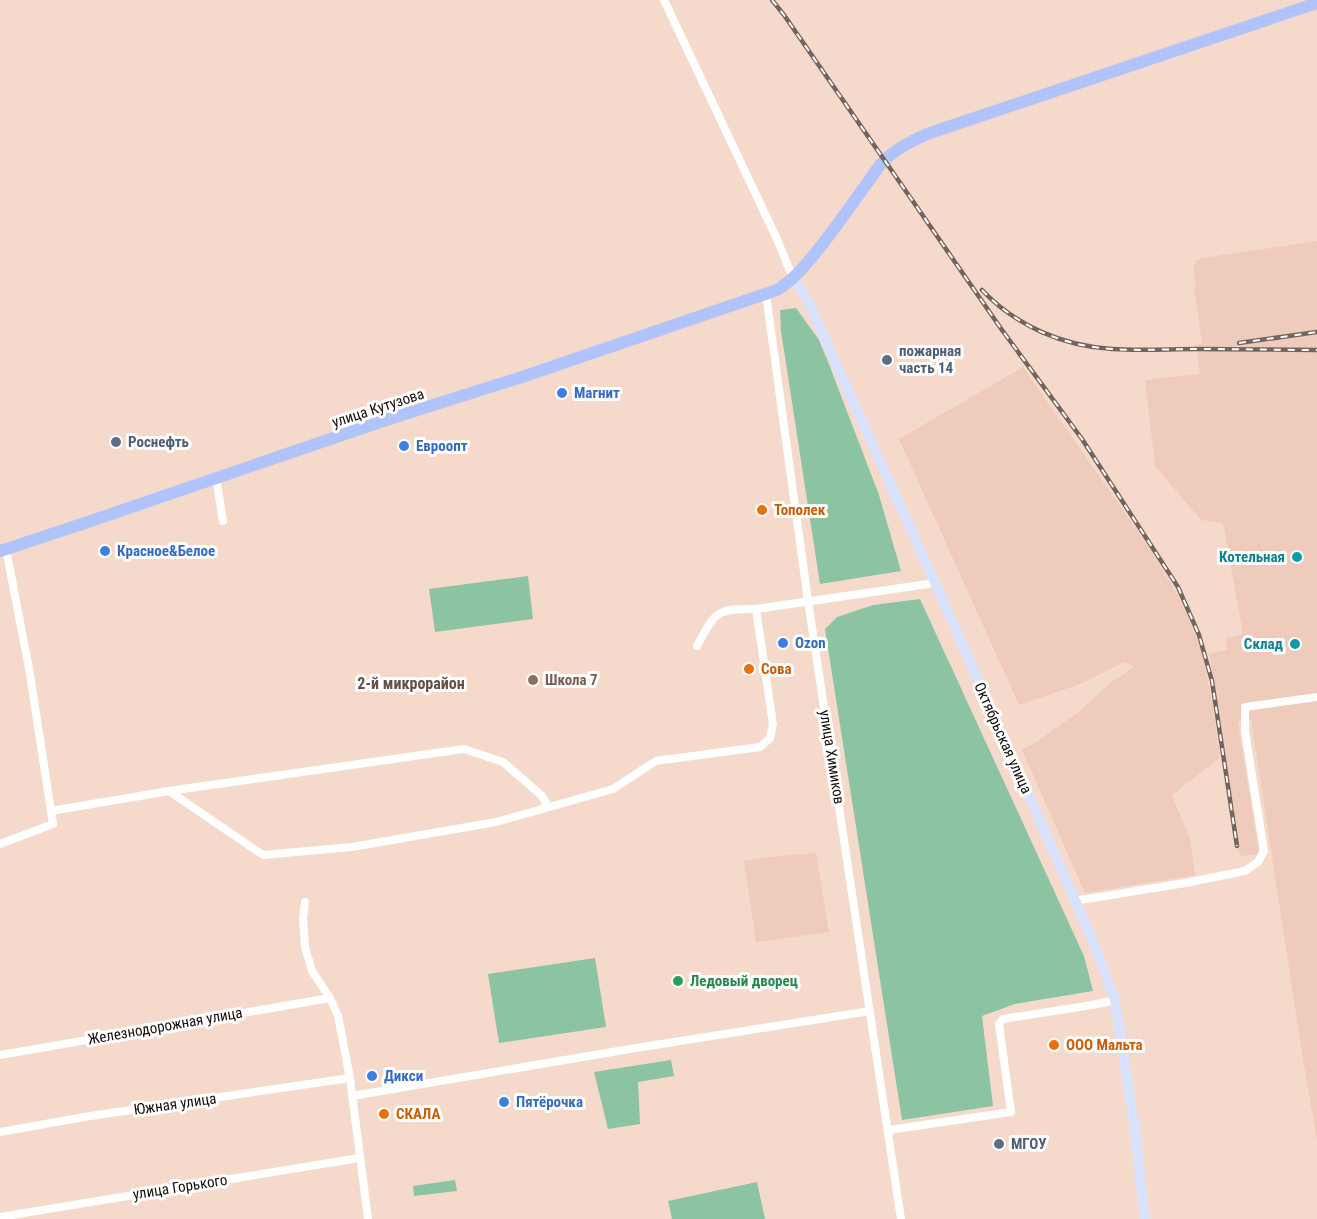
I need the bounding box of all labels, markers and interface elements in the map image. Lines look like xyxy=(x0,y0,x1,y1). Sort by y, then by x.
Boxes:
place label: пожарная часть 14 xyxy=(899,342,962,377)
marker: пожарная часть 14 xyxy=(880,353,894,367)
place label: Магнит xyxy=(574,384,620,402)
street label: улица Кутузова xyxy=(330,385,426,431)
marker: Магнит xyxy=(555,386,569,400)
place label: Роснефть xyxy=(128,433,189,451)
marker: Роснефть xyxy=(109,435,123,449)
place label: Евроопт xyxy=(416,437,468,455)
marker: Евроопт xyxy=(397,439,411,453)
place label: Тополек xyxy=(774,501,826,519)
marker: Тополек xyxy=(755,503,769,517)
place label: Красное&Белое xyxy=(117,542,215,560)
marker: Красное&Белое xyxy=(98,544,112,558)
place label: Котельная xyxy=(1219,548,1285,566)
marker: Котельная xyxy=(1290,550,1304,564)
place label: Ozon xyxy=(795,634,826,652)
place label: Склад xyxy=(1244,635,1284,653)
marker: Ozon xyxy=(776,636,790,650)
marker: Склад xyxy=(1288,637,1302,651)
place label: Сова xyxy=(761,660,792,678)
marker: Сова xyxy=(742,662,756,676)
place label: Школа 7 xyxy=(545,671,598,689)
marker: Школа 7 xyxy=(526,673,540,687)
district label: 2-й микрорайон xyxy=(357,674,465,693)
street label: Октябрьская улица xyxy=(970,680,1036,796)
street label: улица Химиков xyxy=(816,709,848,805)
place label: Ледовый дворец xyxy=(690,972,798,990)
marker: Ледовый дворец xyxy=(671,974,685,988)
street label: Железнодорожная улица xyxy=(86,1004,244,1048)
place label: ООО Мальта xyxy=(1066,1036,1143,1054)
marker: ООО Мальта xyxy=(1047,1038,1061,1052)
place label: Дикси xyxy=(384,1067,423,1085)
marker: Дикси xyxy=(365,1069,379,1083)
street label: Южная улица xyxy=(133,1089,217,1119)
place label: Пятёрочка xyxy=(516,1093,583,1111)
marker: Пятёрочка xyxy=(497,1095,511,1109)
place label: СКАЛА xyxy=(396,1105,440,1123)
marker: СКАЛА xyxy=(377,1107,391,1121)
place label: МГОУ xyxy=(1011,1135,1047,1153)
marker: МГОУ xyxy=(992,1137,1006,1151)
street label: улица Горького xyxy=(132,1171,228,1203)

